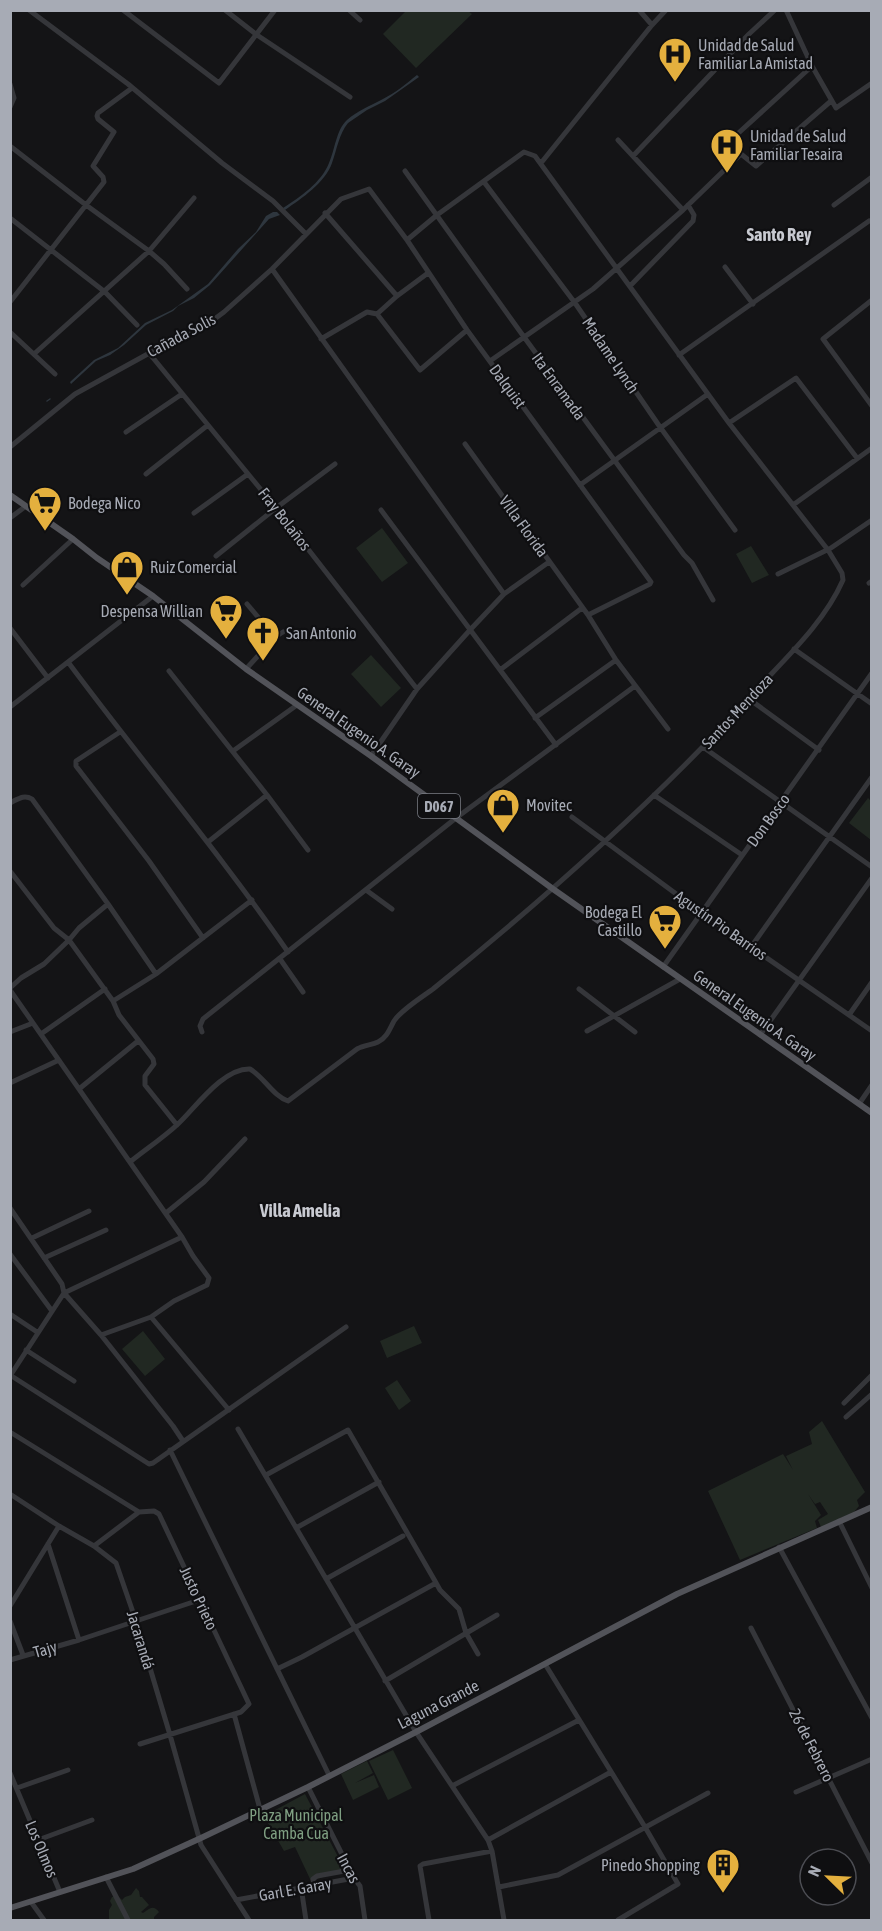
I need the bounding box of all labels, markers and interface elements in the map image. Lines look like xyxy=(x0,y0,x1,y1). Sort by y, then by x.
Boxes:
hospital icon: Unidad de Salud Familiar La Amistad xyxy=(657,36,693,83)
place label: Unidad de Salud Familiar La Amistad xyxy=(698,36,813,72)
hospital icon: Unidad de Salud Familiar Tesaira xyxy=(709,127,745,174)
place label: Unidad de Salud Familiar Tesaira xyxy=(750,127,846,163)
district label: Santo Rey xyxy=(747,224,812,245)
street label: Cañada Solis xyxy=(144,309,219,361)
street label: Madame Lynch xyxy=(578,314,643,397)
street label: Ita Enramada xyxy=(529,349,589,423)
street label: Dalquist xyxy=(485,361,530,412)
street label: Fray Bolaños xyxy=(254,484,315,555)
supermarket icon: Bodega Nico xyxy=(27,485,63,532)
street label: Villa Florida xyxy=(496,492,552,560)
place label: Bodega Nico xyxy=(68,494,141,513)
shop icon: Ruiz Comercial xyxy=(109,549,145,596)
place label: Ruiz Comercial xyxy=(150,558,238,576)
supermarket icon: Despensa Willian xyxy=(208,593,244,640)
place label: Despensa Willian xyxy=(101,602,203,621)
church icon: San Antonio xyxy=(245,615,281,662)
place label: San Antonio xyxy=(286,624,357,642)
street label: Santos Mendoza xyxy=(698,670,776,752)
street label: General Eugenio A. Garay xyxy=(294,683,424,782)
shop icon: Movitec xyxy=(485,787,521,834)
street label: Don Bosco xyxy=(743,790,793,850)
road number: D067 xyxy=(418,794,460,818)
place label: Movitec xyxy=(526,796,572,814)
street label: Agustín Pio Barrios xyxy=(671,886,771,965)
place label: Bodega El Castillo xyxy=(585,903,643,939)
supermarket icon: Bodega El Castillo xyxy=(647,903,683,950)
street label: General Eugenio A. Garay xyxy=(690,966,820,1065)
district label: Villa Amelia xyxy=(259,1200,340,1221)
street label: Justo Prieto xyxy=(176,1563,222,1633)
street label: Jacarandá xyxy=(124,1608,158,1672)
street label: Tajy xyxy=(31,1637,59,1662)
street label: Laguna Grande xyxy=(394,1676,482,1733)
street label: 26 de Febrero xyxy=(786,1706,838,1784)
park label: Plaza Municipal Camba Cua xyxy=(249,1806,344,1842)
street label: Los Olmos xyxy=(22,1818,62,1880)
building icon: Pinedo Shopping xyxy=(705,1847,741,1894)
north arrow xyxy=(798,1847,858,1907)
street label: Incas xyxy=(334,1850,364,1886)
place label: Pinedo Shopping xyxy=(601,1856,700,1875)
text: N xyxy=(804,1863,824,1879)
street label: Garl E. Garay xyxy=(257,1874,333,1905)

